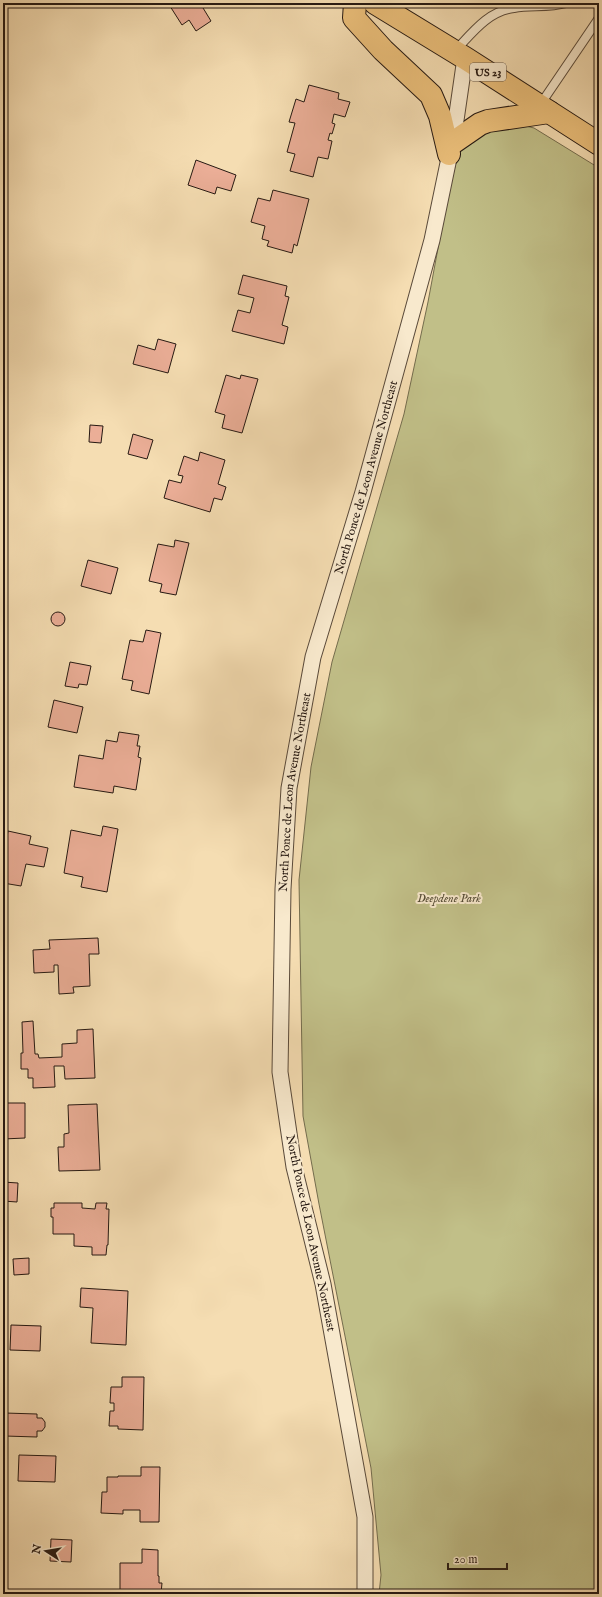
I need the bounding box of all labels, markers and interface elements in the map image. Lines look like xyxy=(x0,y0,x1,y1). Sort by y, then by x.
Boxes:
road number: US 23 xyxy=(470,63,506,81)
street label: North Ponce de Leon Avenue Northeast xyxy=(332,379,401,576)
street label: North Ponce de Leon Avenue Northeast xyxy=(276,691,314,892)
park label: Deepdene Park xyxy=(417,891,481,906)
street label: North Ponce de Leon Avenue Northeast xyxy=(282,1133,339,1333)
north arrow xyxy=(26,1531,66,1571)
text: N xyxy=(29,1543,45,1556)
scale bar xyxy=(448,1545,507,1571)
text: 20 m xyxy=(454,1552,477,1567)

